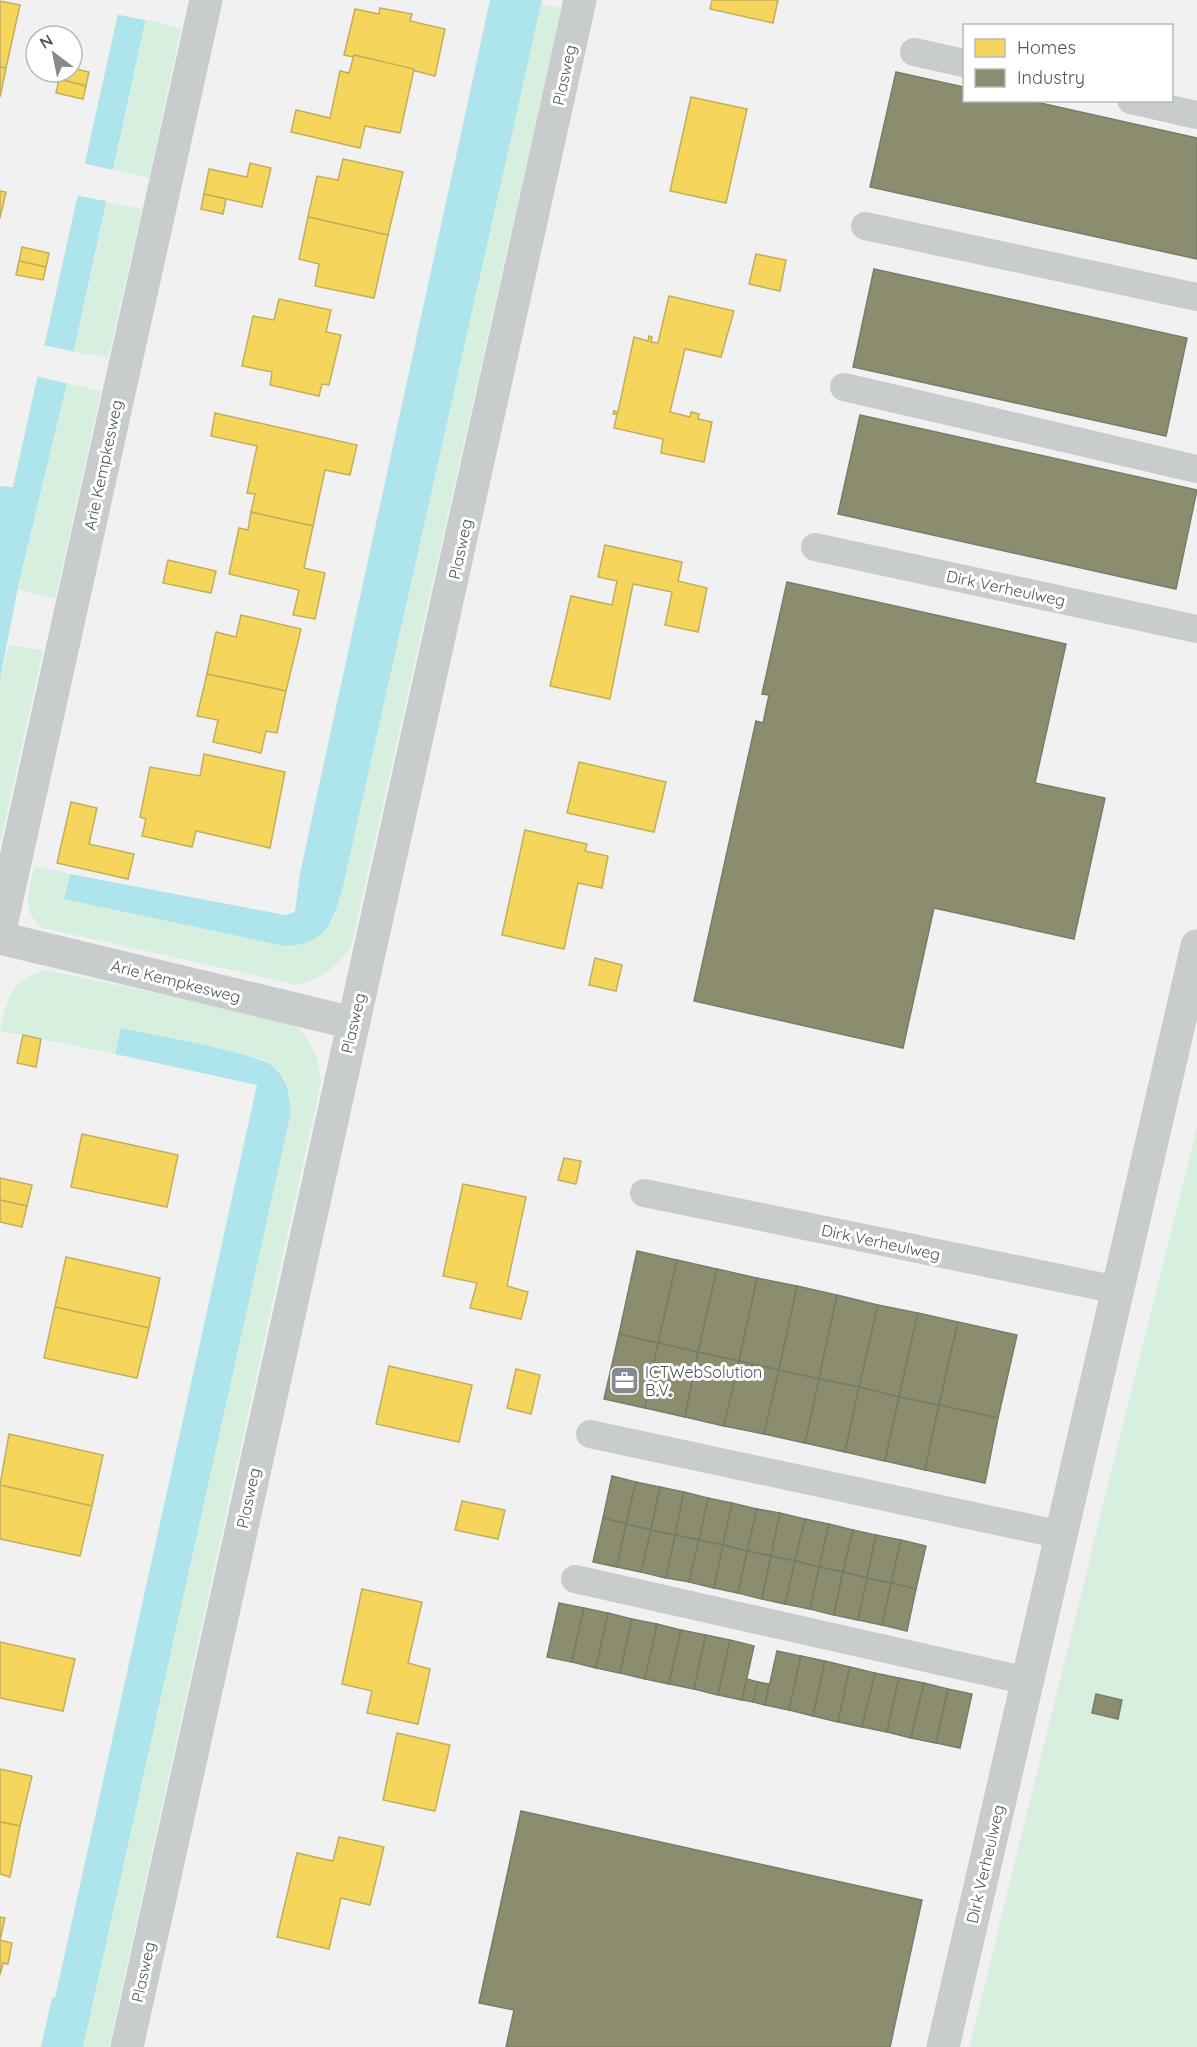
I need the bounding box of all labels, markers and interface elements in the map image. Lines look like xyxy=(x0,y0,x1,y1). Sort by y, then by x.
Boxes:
north arrow xyxy=(24,24,84,84)
legend xyxy=(963,24,1173,102)
text: N xyxy=(36,30,56,53)
text: Homes xyxy=(1017,36,1076,59)
street label: Plasweg xyxy=(548,43,580,107)
text: Industry xyxy=(1017,66,1085,89)
street label: Arie Kempkesweg xyxy=(79,398,127,532)
street label: Plasweg xyxy=(444,517,476,581)
street label: Dirk Verheulweg xyxy=(945,566,1067,610)
street label: Arie Kempkesweg xyxy=(109,955,243,1007)
street label: Plasweg xyxy=(336,991,370,1055)
street label: Dirk Verheulweg xyxy=(820,1220,942,1264)
place label: ICTWebSolution B.V. xyxy=(645,1362,762,1400)
office icon: ICTWebSolution B.V. xyxy=(608,1365,640,1397)
street label: Plasweg xyxy=(232,1466,264,1530)
street label: Dirk Verheulweg xyxy=(962,1803,1008,1925)
street label: Plasweg xyxy=(127,1940,159,2004)

